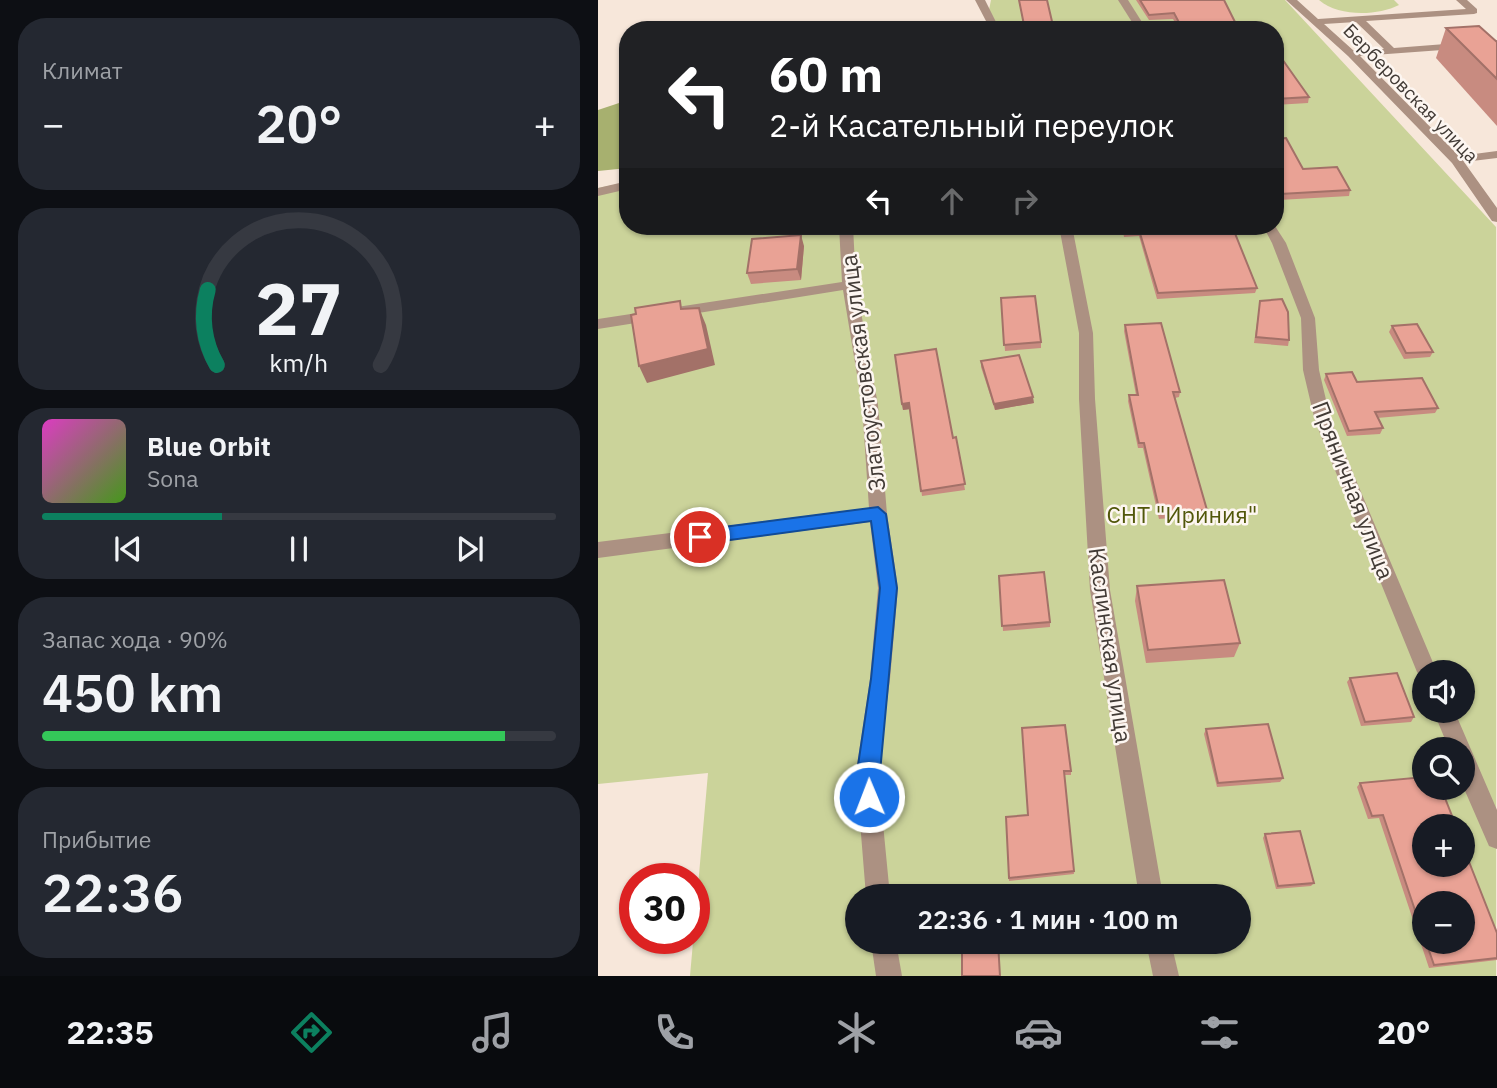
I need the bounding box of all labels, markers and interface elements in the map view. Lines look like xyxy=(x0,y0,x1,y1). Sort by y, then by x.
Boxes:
street label: Берберовская улица xyxy=(1338,18,1484,168)
text: 60 m xyxy=(769,42,883,105)
icon: left xyxy=(654,49,745,140)
text: Климат xyxy=(42,55,123,85)
text: 20° xyxy=(256,90,342,157)
text: − xyxy=(42,99,65,148)
text: + xyxy=(533,99,556,148)
text: 2-й Касательный переулок xyxy=(769,104,1174,146)
icon: left xyxy=(860,182,898,220)
icon: ahead xyxy=(933,182,971,220)
icon: right xyxy=(1006,182,1044,220)
street label: Златоустовская улица xyxy=(833,253,891,493)
text: 27 xyxy=(255,260,343,355)
text: km/h xyxy=(270,345,328,378)
street label: Пряничная улица xyxy=(1306,397,1402,583)
text: Blue Orbit xyxy=(147,429,271,463)
text: Sona xyxy=(147,463,199,493)
park label: СНТ "Ириния" xyxy=(1107,499,1257,529)
pin xyxy=(670,507,730,567)
icon: arrive xyxy=(681,518,719,556)
icon: previous xyxy=(109,530,147,568)
icon: pause xyxy=(280,530,318,568)
icon: next xyxy=(451,530,489,568)
street label: Каслинская улица xyxy=(1082,546,1140,744)
text: Запас хода · 90% xyxy=(42,624,228,654)
text: 450 km xyxy=(42,659,223,726)
map controls xyxy=(1412,660,1475,954)
button: sound xyxy=(1412,660,1475,723)
button: search xyxy=(1412,737,1475,800)
position arrow xyxy=(832,760,906,834)
button: + xyxy=(1412,814,1475,877)
text: Прибытие xyxy=(42,824,151,854)
text: 22:36 xyxy=(42,859,183,926)
speed limit sign: 30 xyxy=(619,863,710,954)
button: − xyxy=(1412,891,1475,954)
text: 22:36 · 1 мин · 100 m xyxy=(917,902,1179,936)
icon: directions xyxy=(287,1008,336,1057)
icon: music xyxy=(468,1008,517,1057)
icon: phone xyxy=(650,1008,699,1057)
icon: climate xyxy=(832,1008,881,1057)
icon: car xyxy=(1014,1008,1063,1057)
icon: filters xyxy=(1195,1008,1244,1057)
text: 22:35 xyxy=(66,1011,154,1053)
text: 20° xyxy=(1377,1011,1431,1053)

